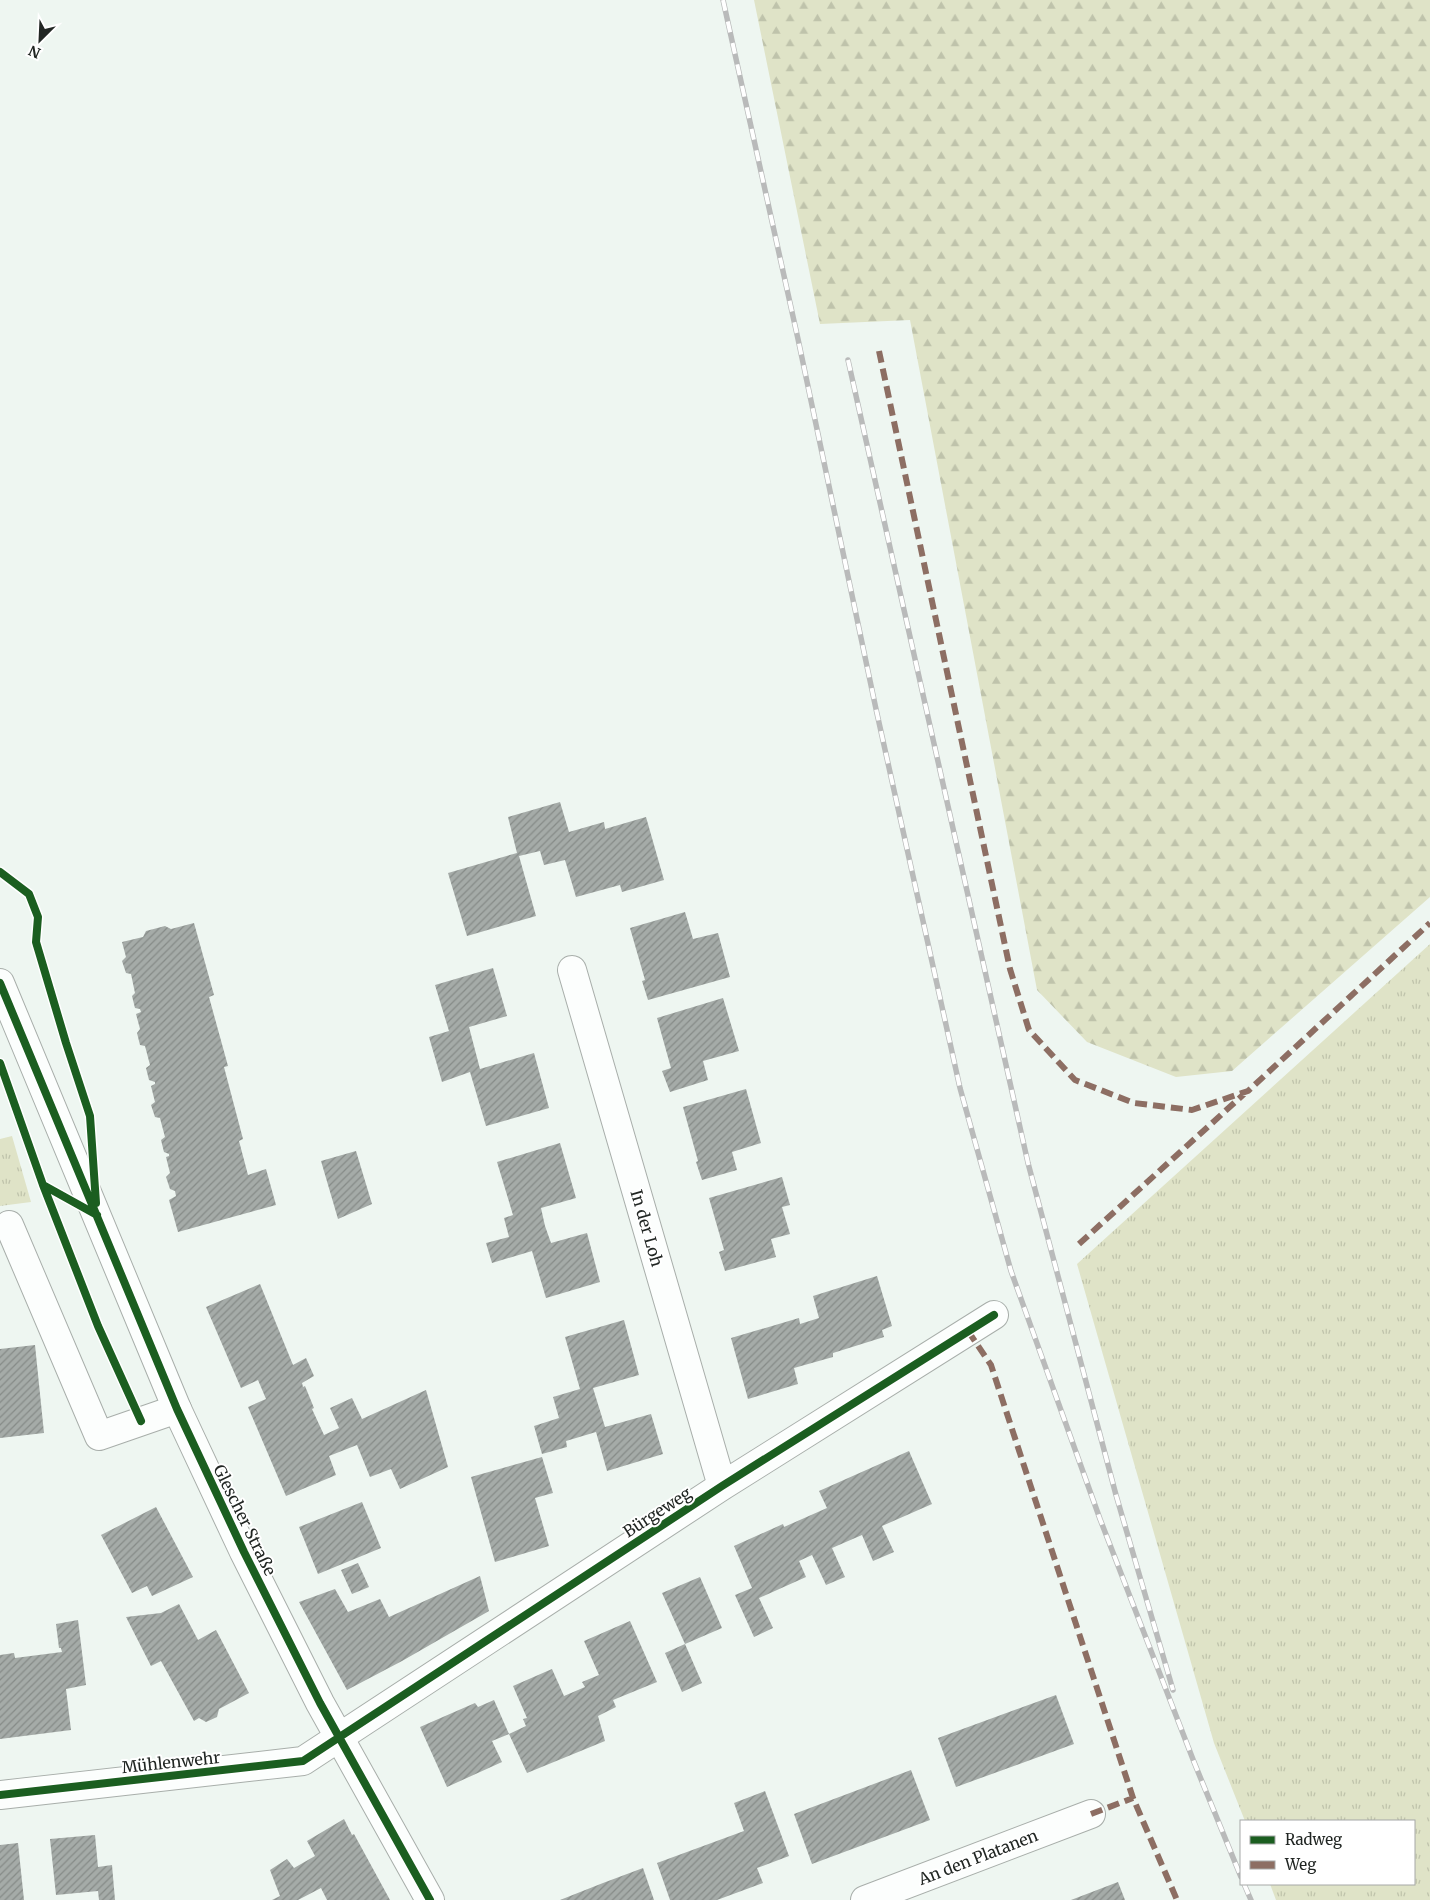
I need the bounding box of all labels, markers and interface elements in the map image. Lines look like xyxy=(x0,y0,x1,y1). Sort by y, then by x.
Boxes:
north arrow xyxy=(15,15,65,65)
text: N xyxy=(26,41,43,62)
street label: In der Loh xyxy=(626,1187,668,1269)
street label: Glescher Straße xyxy=(210,1461,280,1579)
street label: Bürgeweg xyxy=(619,1482,695,1541)
street label: Mühlenwehr xyxy=(121,1747,221,1777)
legend xyxy=(1240,1820,1415,1885)
street label: An den Platanen xyxy=(915,1825,1041,1889)
text: Radweg xyxy=(1285,1830,1342,1849)
text: Weg xyxy=(1284,1855,1316,1874)

